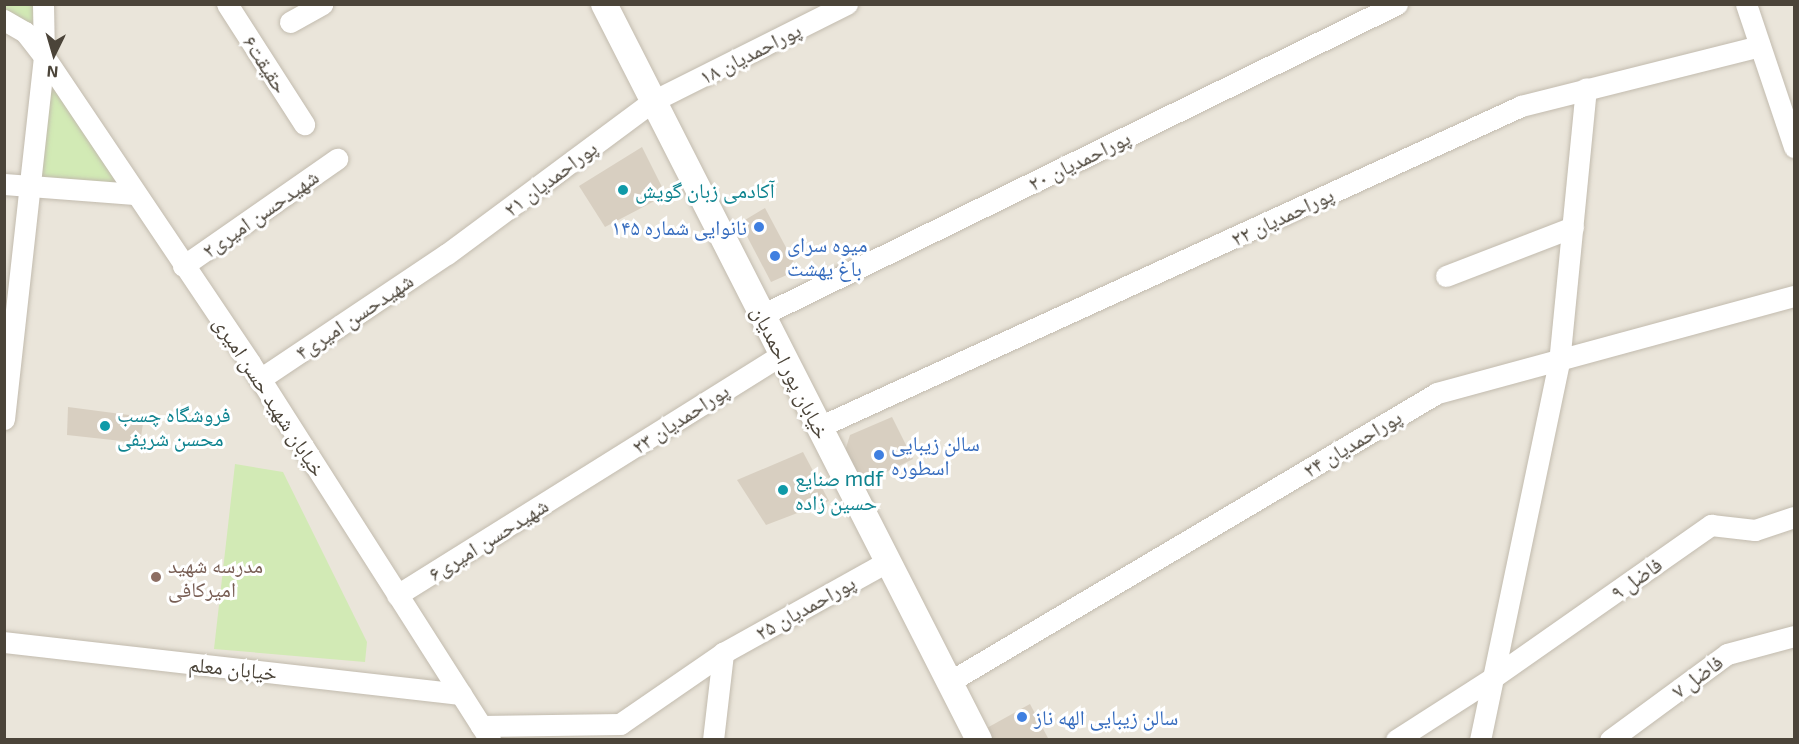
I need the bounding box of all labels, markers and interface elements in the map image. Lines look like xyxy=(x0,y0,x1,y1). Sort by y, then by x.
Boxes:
street label: پوراحمدیان ۱۸ xyxy=(695,17,805,89)
north arrow xyxy=(24,24,84,84)
street label: حقیقت۶ xyxy=(238,30,294,98)
text: N xyxy=(46,62,59,82)
street label: پوراحمدیان ۲۰ xyxy=(1024,124,1134,196)
street label: پوراحمدیان ۲۱ xyxy=(498,135,602,221)
street label: شهیدحسن امیری۲ xyxy=(197,164,323,262)
place label: آکادمی زبان گویش xyxy=(635,177,775,203)
street label: پوراحمدیان ۲۲ xyxy=(1227,181,1337,251)
marker: آکادمی زبان گویش xyxy=(616,183,630,197)
place label: نانوایی شماره ۱۴۵ xyxy=(612,214,747,240)
marker: نانوایی شماره ۱۴۵ xyxy=(752,220,766,234)
place label: میوه سرای باغ یهشت xyxy=(787,231,867,281)
marker: میوه سرای باغ یهشت xyxy=(768,249,782,263)
street label: شهیدحسن امیری۴ xyxy=(290,267,418,365)
street label: خیابان پور احمدیان xyxy=(747,301,835,443)
street label: خیابان شهید حسن امیری xyxy=(209,311,331,481)
street label: پوراحمدیان ۲۳ xyxy=(627,377,733,459)
place label: فروشگاه چسب محسن شریفی xyxy=(117,401,231,451)
street label: پوراحمدیان ۲۴ xyxy=(1298,404,1406,482)
marker: فروشگاه چسب محسن شریفی xyxy=(98,419,112,433)
place label: سالن زیبایی اسطوره xyxy=(891,430,980,480)
marker: سالن زیبایی اسطوره xyxy=(872,448,886,462)
place label: صنایع mdf حسین زاده xyxy=(795,465,883,515)
marker: صنایع mdf حسین زاده xyxy=(776,483,790,497)
street label: شهیدحسن امیری۶ xyxy=(423,492,553,586)
street label: فاضل ۹ xyxy=(1605,551,1667,605)
place label: مدرسه شهید امیرکافی xyxy=(168,552,263,602)
street label: پوراحمدیان ۲۵ xyxy=(751,569,859,645)
marker: مدرسه شهید امیرکافی xyxy=(149,570,163,584)
street label: فاضل ۷ xyxy=(1666,649,1728,703)
street label: خیابان معلم xyxy=(188,651,278,685)
place label: سالن زیبایی الهه ناز xyxy=(1034,704,1178,730)
marker: سالن زیبایی الهه ناز xyxy=(1015,710,1029,724)

